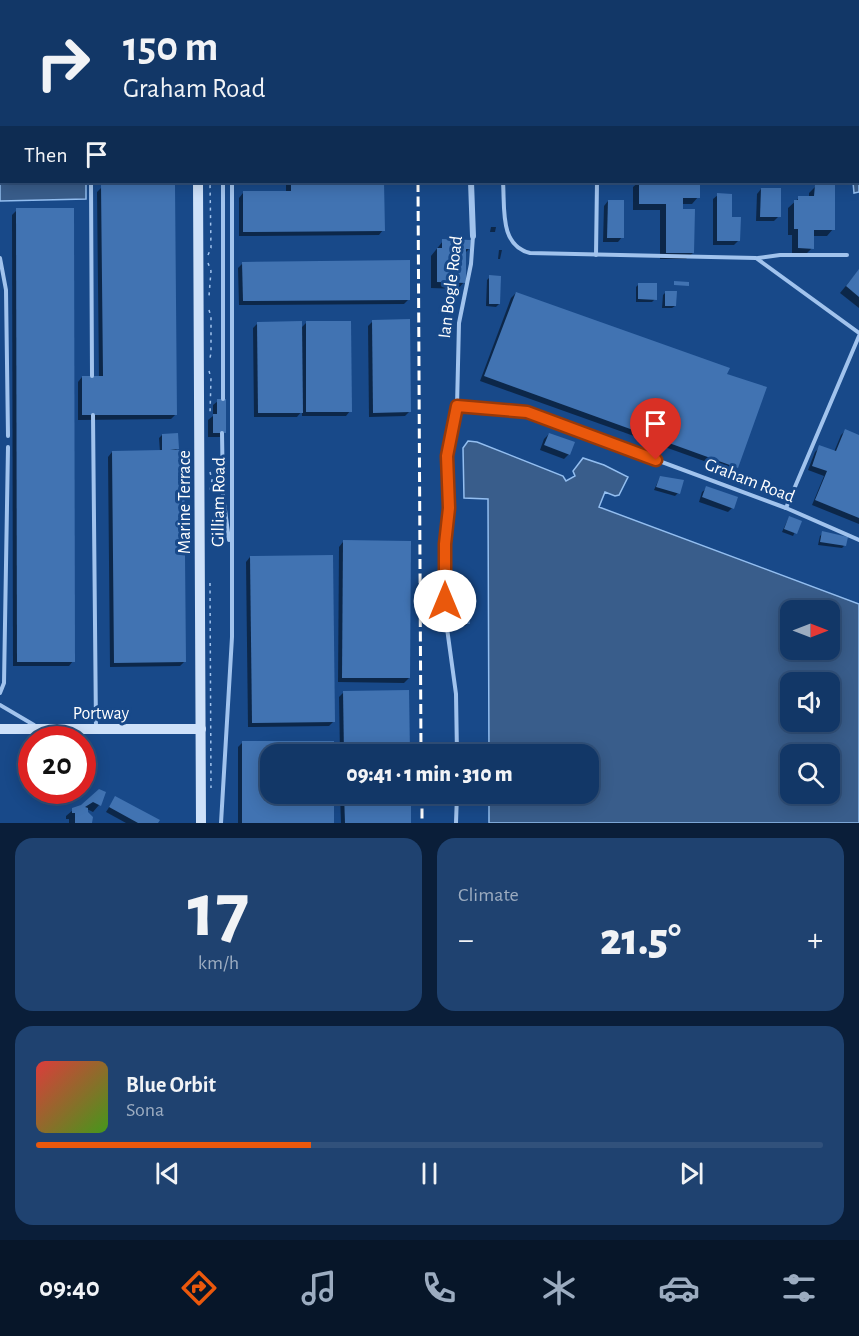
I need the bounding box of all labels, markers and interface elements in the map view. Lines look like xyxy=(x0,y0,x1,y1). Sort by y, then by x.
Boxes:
icon: right xyxy=(24,24,102,102)
text: 150 m xyxy=(123,26,218,68)
text: Graham Road xyxy=(123,75,266,102)
icon: arrive xyxy=(80,138,113,171)
text: Then xyxy=(24,144,68,166)
street label: Ian Bogle Road xyxy=(436,235,466,340)
pin xyxy=(630,398,681,460)
icon: arrive xyxy=(639,407,672,440)
street label: Marine Terrace xyxy=(176,450,194,554)
street label: Graham Road xyxy=(702,455,797,506)
street label: Gilliam Road xyxy=(209,457,229,547)
position arrow xyxy=(413,569,477,633)
north arrow xyxy=(780,600,840,660)
map controls xyxy=(780,600,840,804)
button: sound xyxy=(780,672,840,732)
street label: Portway xyxy=(73,705,130,723)
speed limit sign: 20 xyxy=(18,726,96,804)
button: search xyxy=(780,744,840,804)
text: 09:41 · 1 min · 310 m xyxy=(346,763,513,785)
text: 17 xyxy=(188,873,249,951)
text: Climate xyxy=(458,885,519,905)
text: 21.5° xyxy=(600,918,681,963)
text: − xyxy=(458,924,474,957)
text: + xyxy=(807,924,823,957)
text: km/h xyxy=(198,953,239,973)
text: Blue Orbit xyxy=(126,1074,216,1096)
text: Sona xyxy=(126,1100,164,1120)
icon: previous xyxy=(151,1157,184,1190)
icon: pause xyxy=(413,1157,446,1190)
icon: next xyxy=(675,1157,708,1190)
icon: directions xyxy=(178,1267,220,1309)
icon: music xyxy=(298,1267,340,1309)
icon: phone xyxy=(418,1267,460,1309)
icon: climate xyxy=(538,1267,580,1309)
icon: car xyxy=(658,1267,700,1309)
icon: filters xyxy=(778,1267,820,1309)
text: 09:40 xyxy=(39,1274,100,1301)

